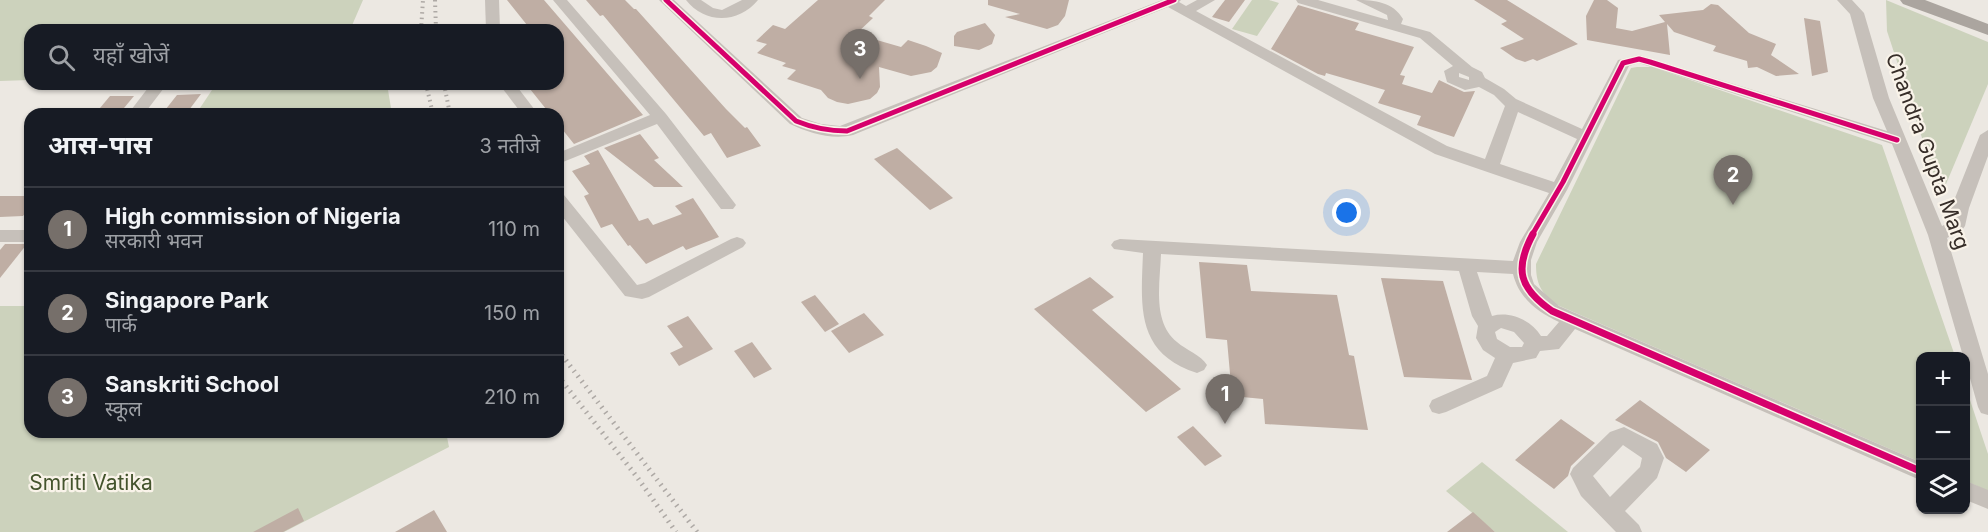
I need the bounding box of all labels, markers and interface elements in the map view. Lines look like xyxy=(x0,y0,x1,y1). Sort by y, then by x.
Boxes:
search box xyxy=(24,24,564,90)
pin: 3 xyxy=(840,29,880,79)
icon: search xyxy=(45,41,78,74)
text: यहाँ खोजें xyxy=(93,42,169,68)
street label: Chandra Gupta Marg xyxy=(1881,49,1975,253)
text: आस-पास xyxy=(48,129,152,160)
text: 3 नतीजे xyxy=(480,134,540,158)
pin: 2 xyxy=(1714,156,1752,205)
your location xyxy=(1332,198,1361,227)
text: High commission of Nigeria xyxy=(105,203,401,229)
text: 1 xyxy=(63,217,72,241)
text: 110 m xyxy=(488,217,540,241)
text: सरकारी भवन xyxy=(105,229,203,253)
text: Singapore Park xyxy=(105,287,269,313)
text: 2 xyxy=(61,301,74,325)
text: 150 m xyxy=(484,301,540,325)
text: पार्क xyxy=(105,313,137,337)
map controls xyxy=(1916,352,1970,514)
button: + xyxy=(1916,352,1970,406)
text: Sanskriti School xyxy=(105,371,279,397)
pin: 1 xyxy=(1206,374,1244,424)
text: 3 xyxy=(61,385,74,409)
text: 210 m xyxy=(484,385,540,409)
text: स्कूल xyxy=(105,397,142,421)
button: − xyxy=(1916,406,1970,460)
button: layers xyxy=(1916,460,1970,514)
park label: Smriti Vatika xyxy=(29,470,153,495)

